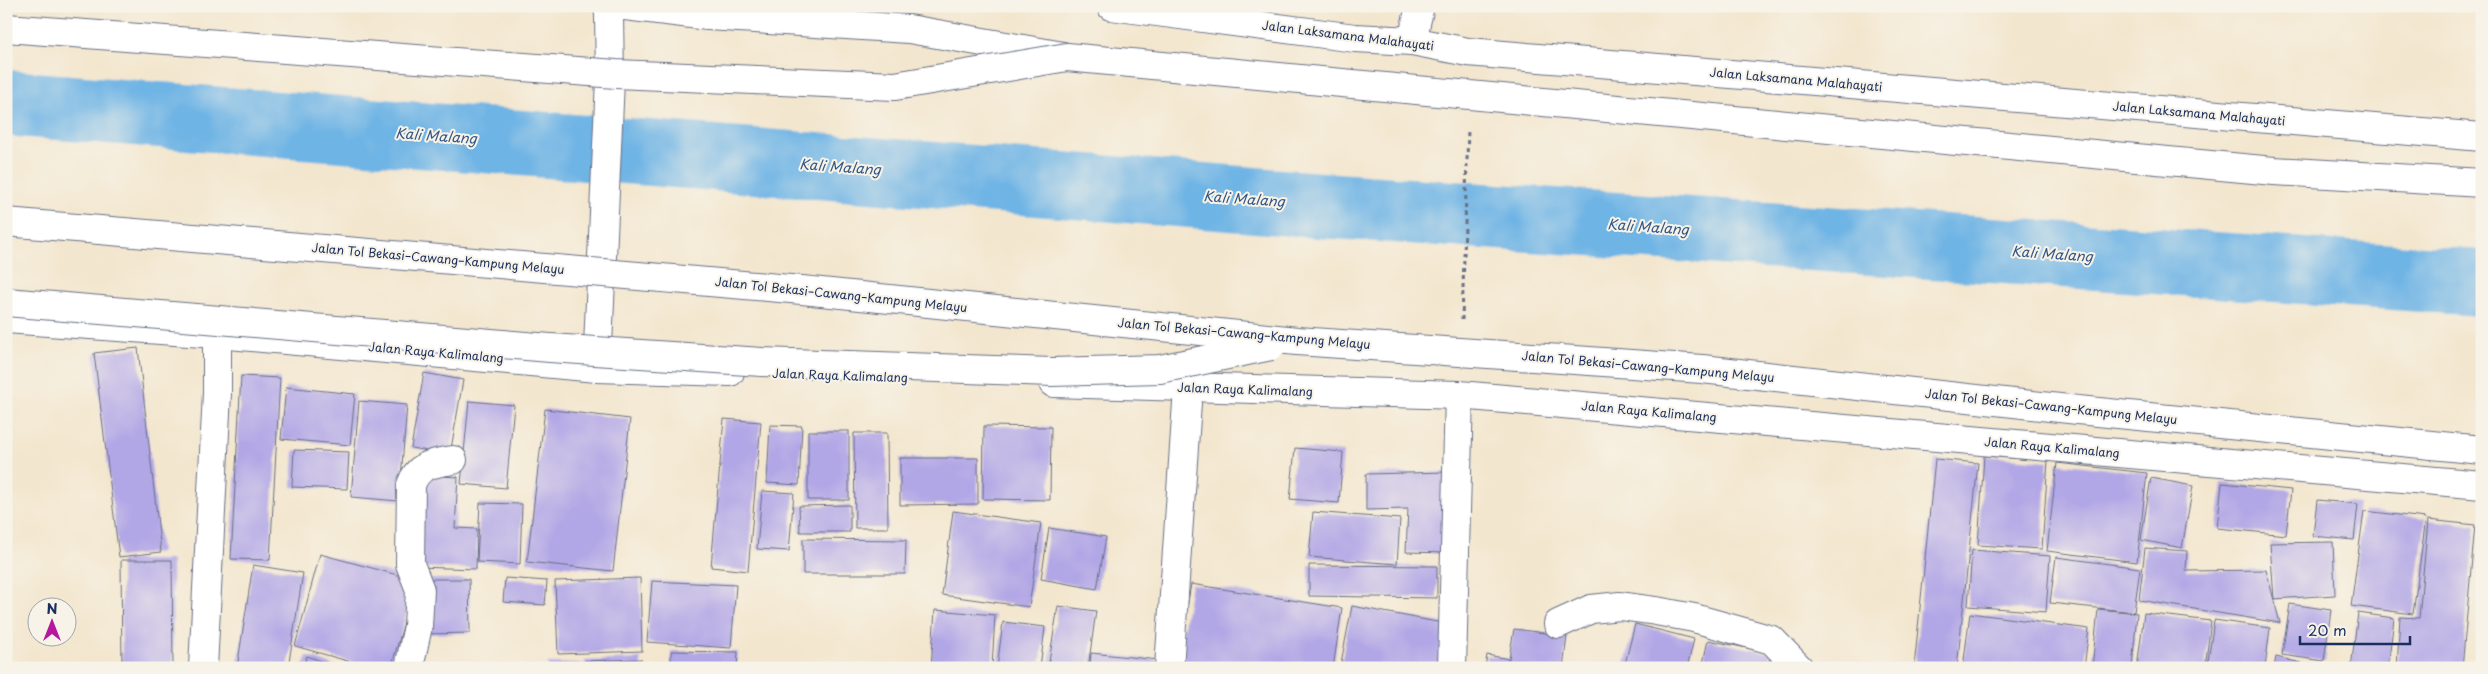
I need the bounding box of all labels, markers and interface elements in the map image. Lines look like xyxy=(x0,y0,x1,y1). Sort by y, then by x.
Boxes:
street label: Jalan Laksamana Malahayati xyxy=(1261,16,1435,54)
street label: Jalan Laksamana Malahayati xyxy=(1709,62,1883,96)
street label: Jalan Laksamana Malahayati xyxy=(2112,96,2286,130)
water label: Kali Malang xyxy=(395,122,478,149)
water label: Kali Malang xyxy=(799,153,882,180)
water label: Kali Malang xyxy=(1203,185,1286,212)
water label: Kali Malang xyxy=(1607,213,1690,240)
street label: Jalan Tol Bekasi–Cawang–Kampung Melayu xyxy=(311,238,565,278)
water label: Kali Malang xyxy=(2011,240,2094,267)
street label: Jalan Tol Bekasi–Cawang–Kampung Melayu xyxy=(714,272,968,316)
street label: Jalan Tol Bekasi–Cawang–Kampung Melayu xyxy=(1117,313,1371,353)
street label: Jalan Raya Kalimalang xyxy=(368,337,505,367)
street label: Jalan Tol Bekasi–Cawang–Kampung Melayu xyxy=(1521,346,1775,386)
street label: Jalan Raya Kalimalang xyxy=(772,364,908,386)
street label: Jalan Raya Kalimalang xyxy=(1177,378,1313,400)
street label: Jalan Tol Bekasi–Cawang–Kampung Melayu xyxy=(1924,384,2178,428)
street label: Jalan Raya Kalimalang xyxy=(1581,396,1718,426)
street label: Jalan Raya Kalimalang xyxy=(1984,432,2121,462)
north arrow xyxy=(28,596,78,646)
text: N xyxy=(46,598,58,619)
scale bar xyxy=(2300,614,2410,646)
text: 20 m xyxy=(2308,618,2347,641)

